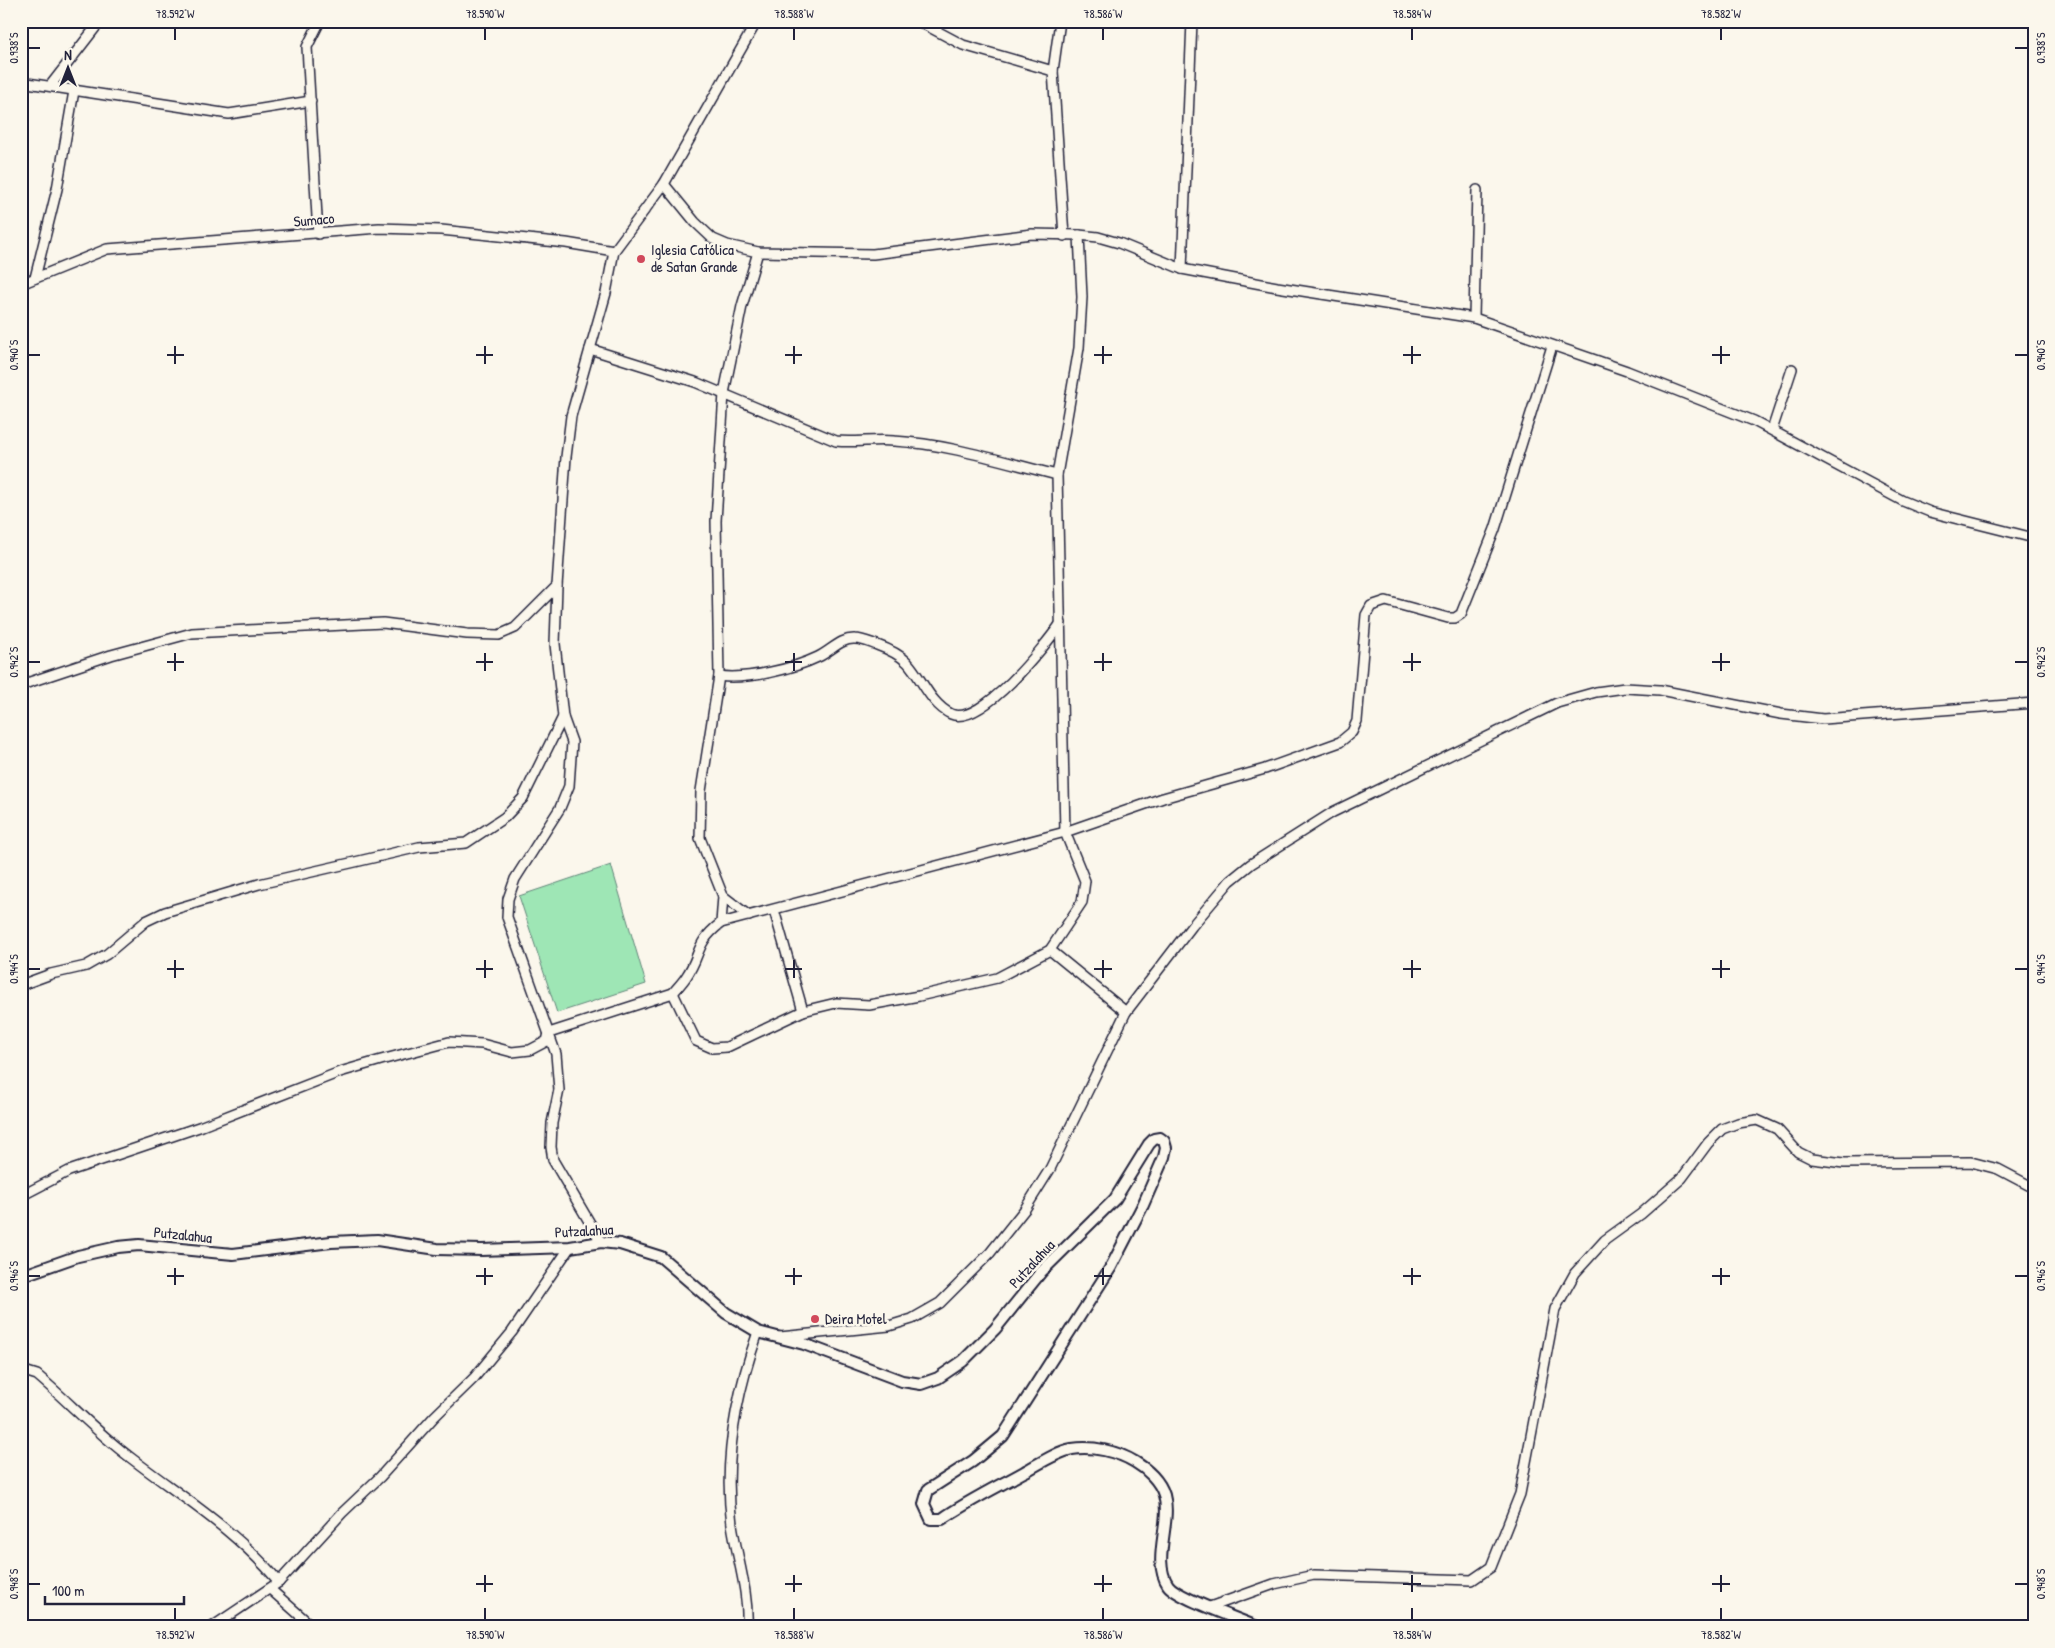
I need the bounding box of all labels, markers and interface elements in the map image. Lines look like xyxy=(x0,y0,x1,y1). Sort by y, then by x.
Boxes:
text: 78.592°W xyxy=(156,5,195,22)
text: 78.590°W xyxy=(466,5,505,22)
text: 78.588°W xyxy=(774,5,814,22)
text: 78.586°W xyxy=(1084,5,1123,22)
text: 78.584°W xyxy=(1393,5,1432,22)
text: 78.582°W xyxy=(1701,5,1741,22)
text: 0.938°S xyxy=(5,32,22,64)
text: 0.938°S xyxy=(2032,32,2049,64)
north arrow xyxy=(42,42,92,92)
text: N xyxy=(64,45,72,64)
street label: Sumaco xyxy=(293,207,335,232)
place label: Iglesia Católica de Satan Grande xyxy=(651,239,738,277)
marker: Iglesia Católica de Satan Grande xyxy=(635,253,647,265)
text: 0.940°S xyxy=(5,339,22,370)
text: 0.940°S xyxy=(2032,339,2049,370)
text: 0.942°S xyxy=(5,646,22,677)
text: 0.942°S xyxy=(2032,646,2049,677)
text: 0.944°S xyxy=(5,954,22,984)
text: 0.944°S xyxy=(2032,954,2049,984)
street label: Putzalahua xyxy=(554,1218,614,1243)
street label: Putzalahua xyxy=(153,1221,213,1248)
street label: Putzalahua xyxy=(1004,1235,1059,1292)
text: 0.946°S xyxy=(5,1261,22,1291)
text: 0.946°S xyxy=(2032,1261,2049,1291)
place label: Deira Motel xyxy=(825,1308,887,1329)
marker: Deira Motel xyxy=(809,1313,821,1325)
text: 0.948°S xyxy=(5,1568,22,1599)
text: 0.948°S xyxy=(2032,1568,2049,1599)
scale bar xyxy=(45,1573,184,1605)
text: 100 m xyxy=(52,1580,85,1601)
text: 78.592°W xyxy=(156,1626,195,1643)
text: 78.590°W xyxy=(466,1626,505,1643)
text: 78.588°W xyxy=(774,1626,814,1643)
text: 78.586°W xyxy=(1084,1626,1123,1643)
text: 78.584°W xyxy=(1393,1626,1432,1643)
text: 78.582°W xyxy=(1701,1626,1741,1643)

